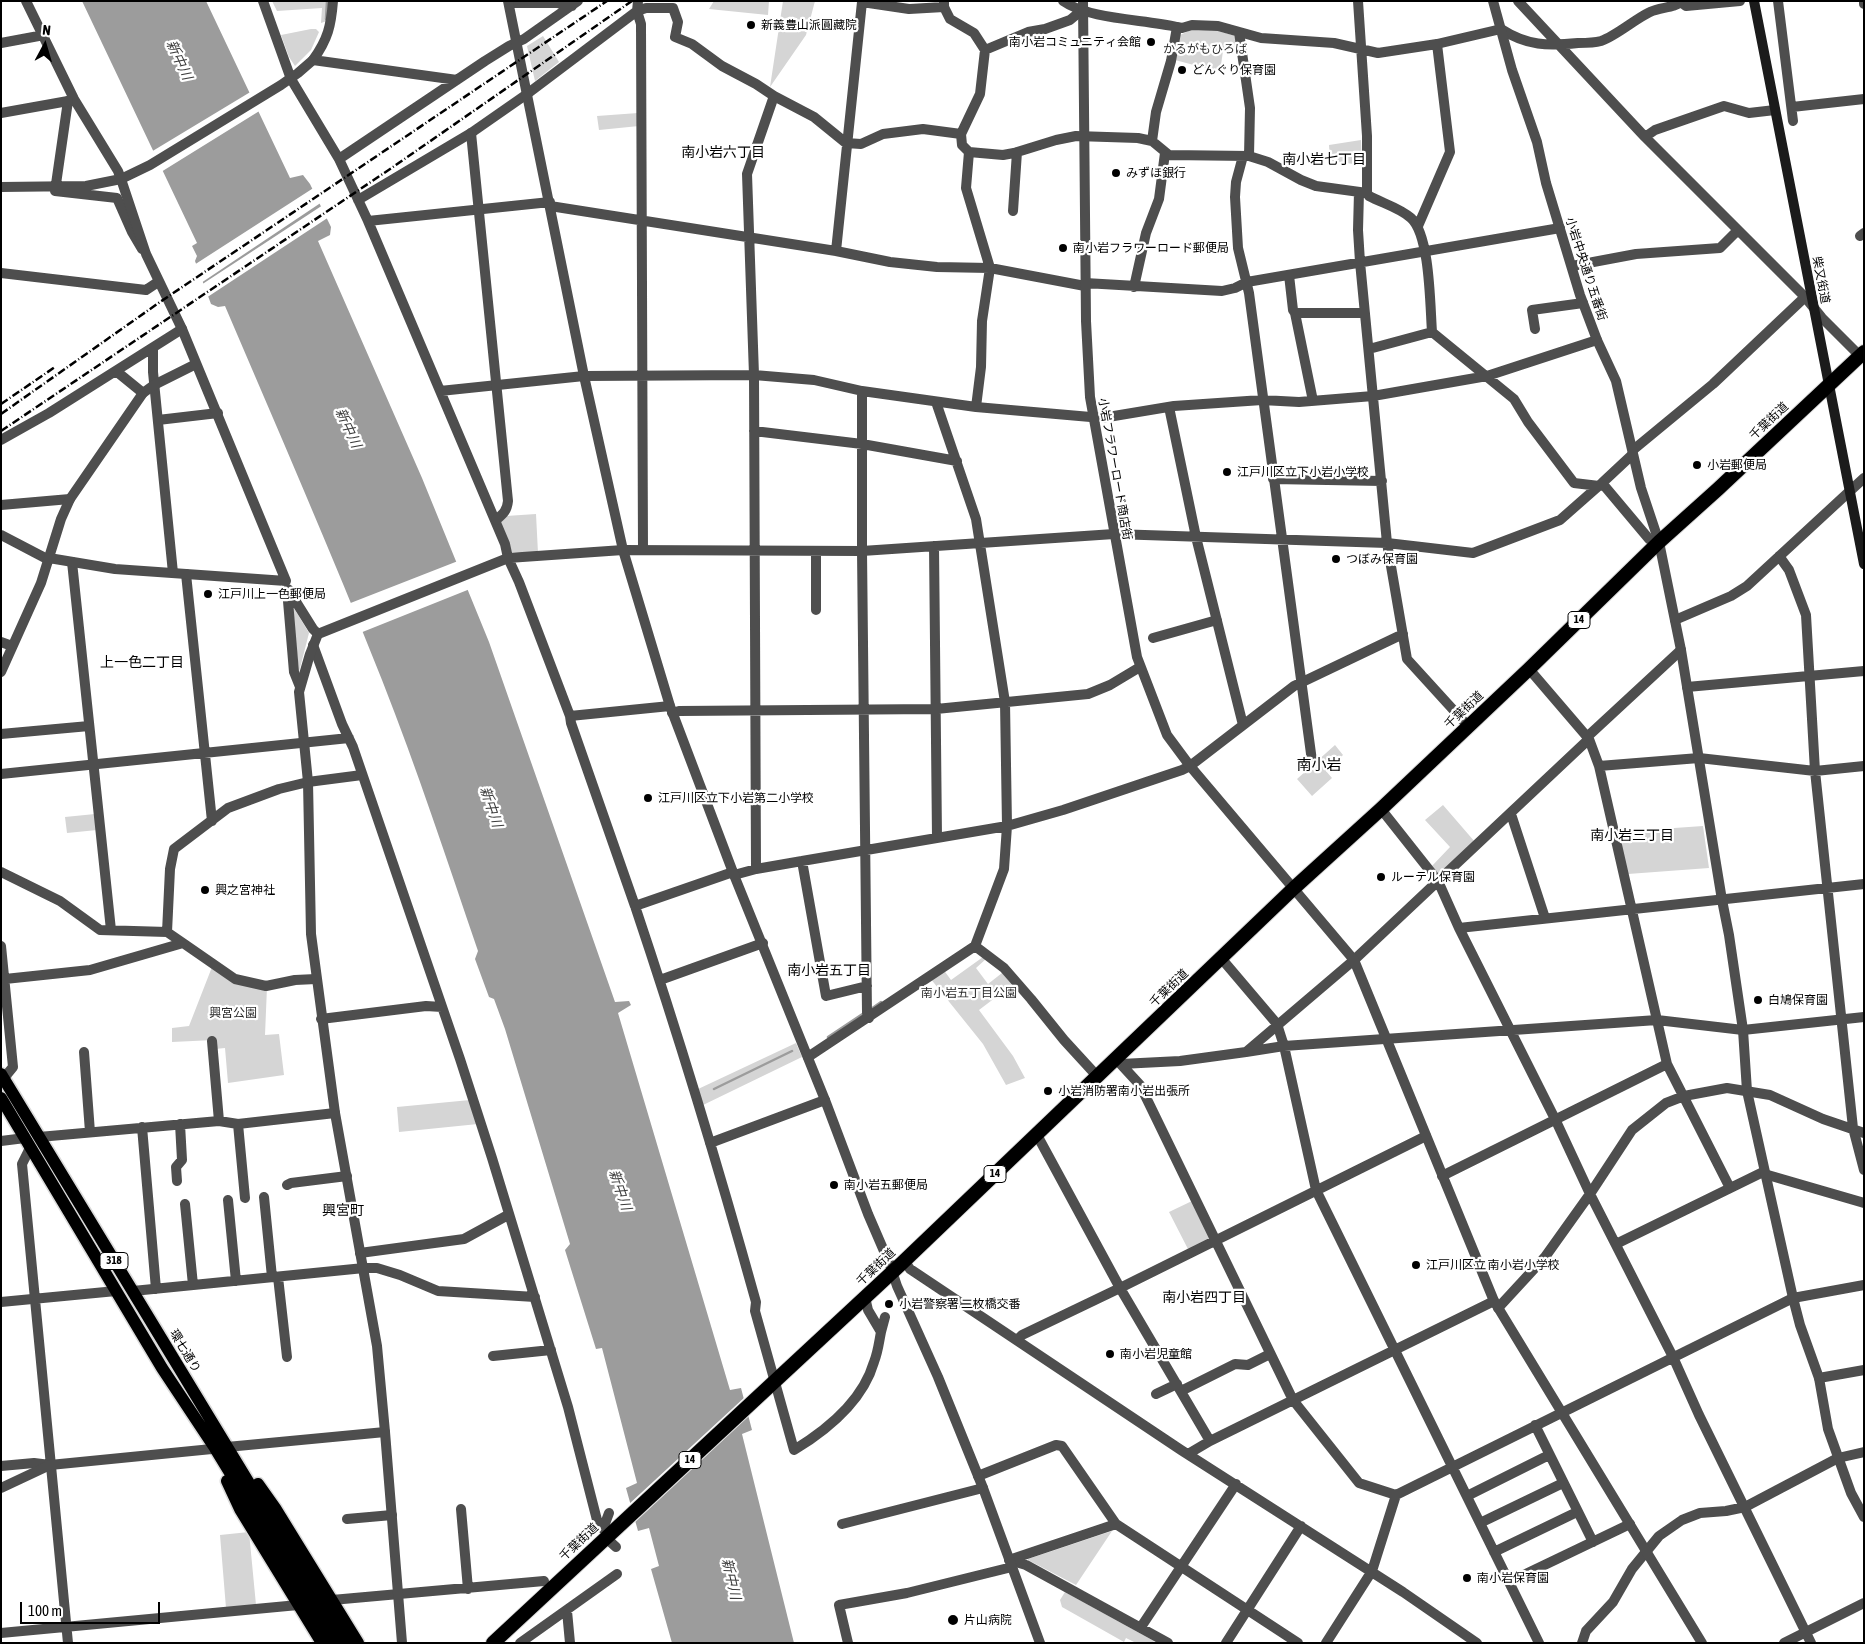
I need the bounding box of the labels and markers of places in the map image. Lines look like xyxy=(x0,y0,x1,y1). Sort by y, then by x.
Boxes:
place label: 新義豊山派圓藏院 xyxy=(761,18,857,32)
marker: 新義豊山派圓藏院 xyxy=(745,19,757,31)
place label: 南小岩コミュニティ会館 xyxy=(1009,35,1141,49)
marker: 南小岩コミュニティ会館 xyxy=(1145,36,1157,48)
place label: どんぐり保育園 xyxy=(1192,63,1276,77)
marker: どんぐり保育園 xyxy=(1176,64,1188,76)
place label: みずほ銀行 xyxy=(1126,166,1186,180)
marker: みずほ銀行 xyxy=(1110,167,1122,179)
place label: 南小岩フラワーロード郵便局 xyxy=(1073,241,1229,255)
marker: 南小岩フラワーロード郵便局 xyxy=(1057,242,1069,254)
place label: 小岩郵便局 xyxy=(1707,458,1767,472)
marker: 小岩郵便局 xyxy=(1691,459,1703,471)
place label: 江戸川区立下小岩小学校 xyxy=(1237,465,1369,479)
marker: 江戸川区立下小岩小学校 xyxy=(1221,466,1233,478)
place label: つぼみ保育園 xyxy=(1346,552,1418,566)
marker: つぼみ保育園 xyxy=(1330,553,1342,565)
place label: 江戸川上一色郵便局 xyxy=(218,587,326,601)
marker: 江戸川上一色郵便局 xyxy=(202,588,214,600)
place label: 江戸川区立下小岩第二小学校 xyxy=(658,791,814,805)
marker: 江戸川区立下小岩第二小学校 xyxy=(642,792,654,804)
place label: ルーテル保育園 xyxy=(1391,870,1475,884)
marker: ルーテル保育園 xyxy=(1375,871,1387,883)
place label: 興之宮神社 xyxy=(215,883,275,897)
marker: 興之宮神社 xyxy=(199,884,211,896)
place label: 白鳩保育園 xyxy=(1768,993,1828,1007)
marker: 白鳩保育園 xyxy=(1752,994,1764,1006)
place label: 小岩消防署南小岩出張所 xyxy=(1058,1084,1190,1098)
marker: 小岩消防署南小岩出張所 xyxy=(1042,1085,1054,1097)
place label: 南小岩五郵便局 xyxy=(844,1178,928,1192)
marker: 南小岩五郵便局 xyxy=(828,1179,840,1191)
place label: 江戸川区立 南小岩小学校 xyxy=(1426,1258,1560,1272)
marker: 江戸川区立 南小岩小学校 xyxy=(1410,1259,1422,1271)
place label: 小岩警察署 二枚橋交番 xyxy=(899,1297,1021,1311)
marker: 小岩警察署 二枚橋交番 xyxy=(883,1298,895,1310)
place label: 南小岩児童館 xyxy=(1120,1347,1192,1361)
marker: 南小岩児童館 xyxy=(1104,1348,1116,1360)
place label: 南小岩保育園 xyxy=(1477,1571,1549,1585)
marker: 南小岩保育園 xyxy=(1461,1572,1473,1584)
marker: 片山病院 xyxy=(946,1613,960,1627)
place label: 片山病院 xyxy=(964,1613,1012,1627)

